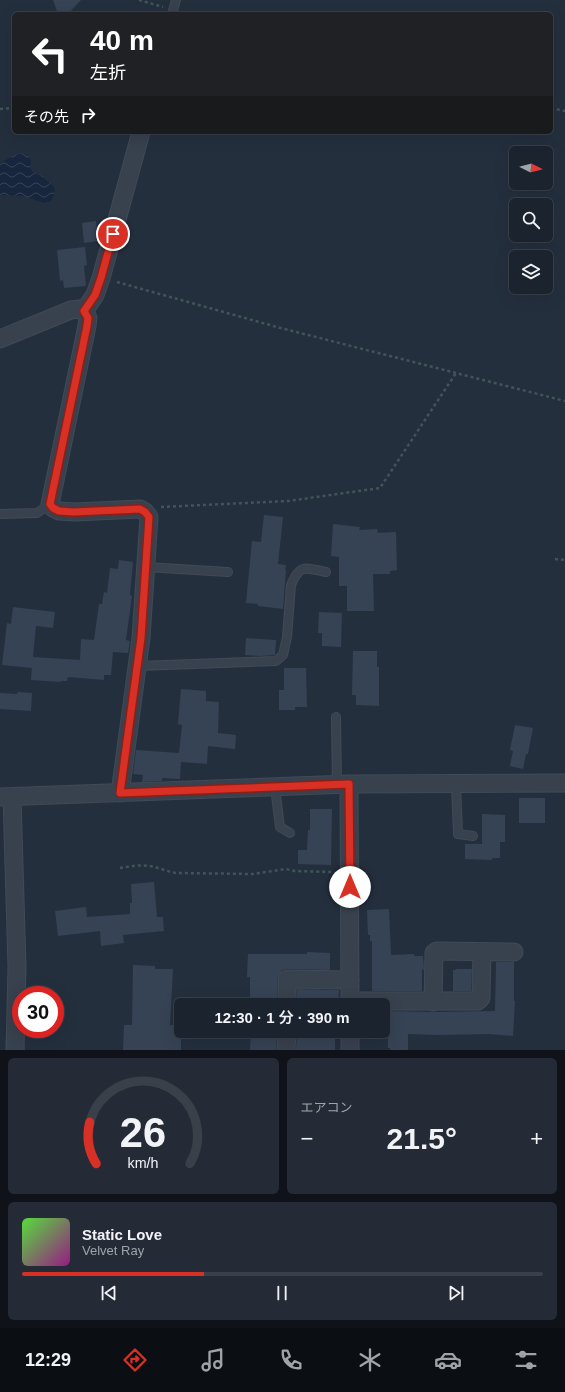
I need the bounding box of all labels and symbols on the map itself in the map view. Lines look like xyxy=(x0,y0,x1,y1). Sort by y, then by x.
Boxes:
north arrow xyxy=(509,146,553,190)
pin xyxy=(96,217,130,251)
position arrow xyxy=(329,866,371,908)
speed limit sign: 30 xyxy=(12,986,64,1038)

